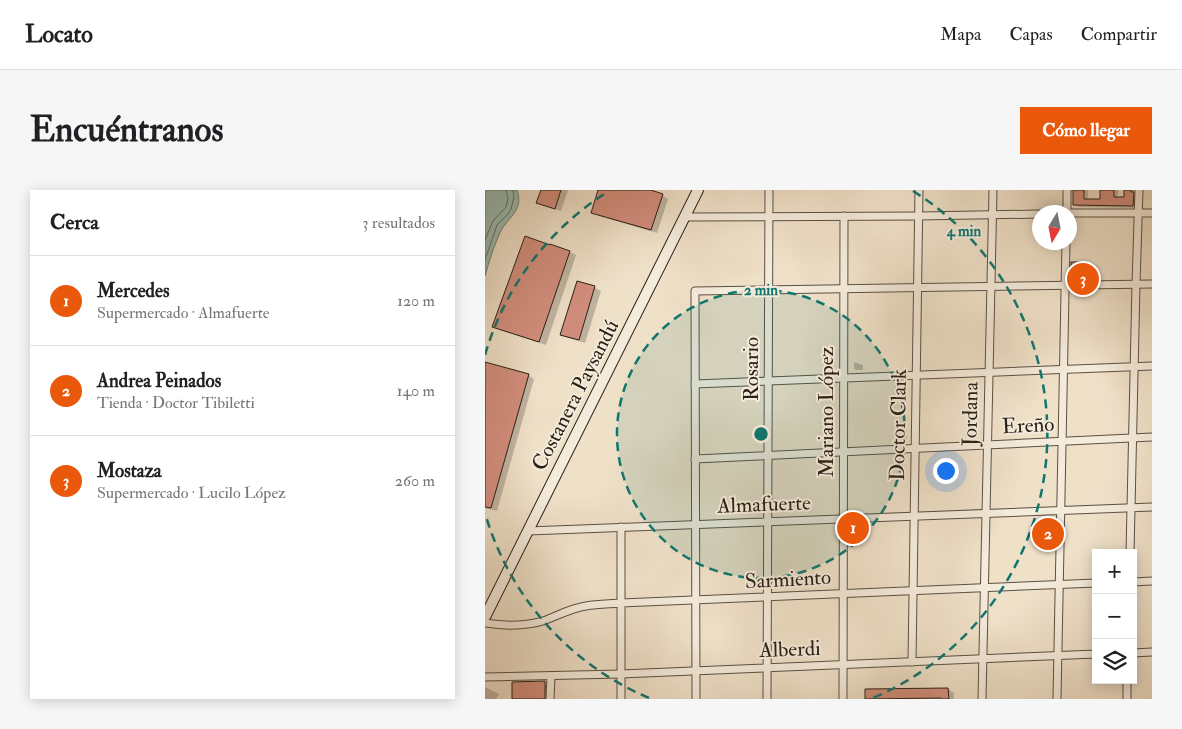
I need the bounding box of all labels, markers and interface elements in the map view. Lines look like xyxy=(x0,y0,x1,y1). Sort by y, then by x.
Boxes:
text: Locato xyxy=(25,19,93,50)
text: Mapa xyxy=(940,23,982,46)
text: Capas xyxy=(1010,23,1053,46)
text: Compartir xyxy=(1081,23,1157,46)
button: Cómo llegar xyxy=(1020,107,1152,154)
text: Encuéntranos xyxy=(30,108,223,152)
north arrow xyxy=(1032,205,1077,250)
text: Cerca xyxy=(50,209,99,236)
text: 3 resultados xyxy=(362,213,435,233)
text: 4 min xyxy=(946,222,982,241)
pin: 3 xyxy=(1067,260,1099,298)
text: Mercedes xyxy=(97,279,169,303)
text: 2 min xyxy=(744,281,778,300)
text: 1 xyxy=(63,291,69,311)
text: 120 m xyxy=(397,291,435,311)
text: Supermercado · Almafuerte xyxy=(97,303,270,323)
street label: Costanera Paysandú xyxy=(526,315,625,475)
street label: Rosario xyxy=(738,337,765,401)
street label: Mariano López xyxy=(813,346,840,478)
text: Andrea Peinados xyxy=(97,369,221,393)
street label: Doctor Clark xyxy=(884,369,913,481)
text: 2 xyxy=(62,381,70,401)
text: 140 m xyxy=(397,381,435,401)
street label: Jordana xyxy=(956,381,985,447)
text: Tienda · Doctor Tibiletti xyxy=(97,393,255,413)
street label: Ereño xyxy=(1001,411,1055,440)
centre of rings xyxy=(752,425,770,443)
your location xyxy=(933,458,959,484)
text: Mostaza xyxy=(97,459,162,483)
text: 3 xyxy=(63,471,69,491)
text: 260 m xyxy=(395,471,435,491)
text: Supermercado · Lucilo López xyxy=(97,483,286,503)
street label: Almafuerte xyxy=(716,489,811,520)
pin: 1 xyxy=(837,509,869,547)
pin: 2 xyxy=(1032,515,1064,553)
map controls xyxy=(1092,549,1137,684)
button: + xyxy=(1092,549,1137,594)
street label: Sarmiento xyxy=(744,564,832,595)
button: − xyxy=(1092,594,1137,639)
street label: Alberdi xyxy=(758,635,822,664)
button: layers xyxy=(1092,639,1137,684)

